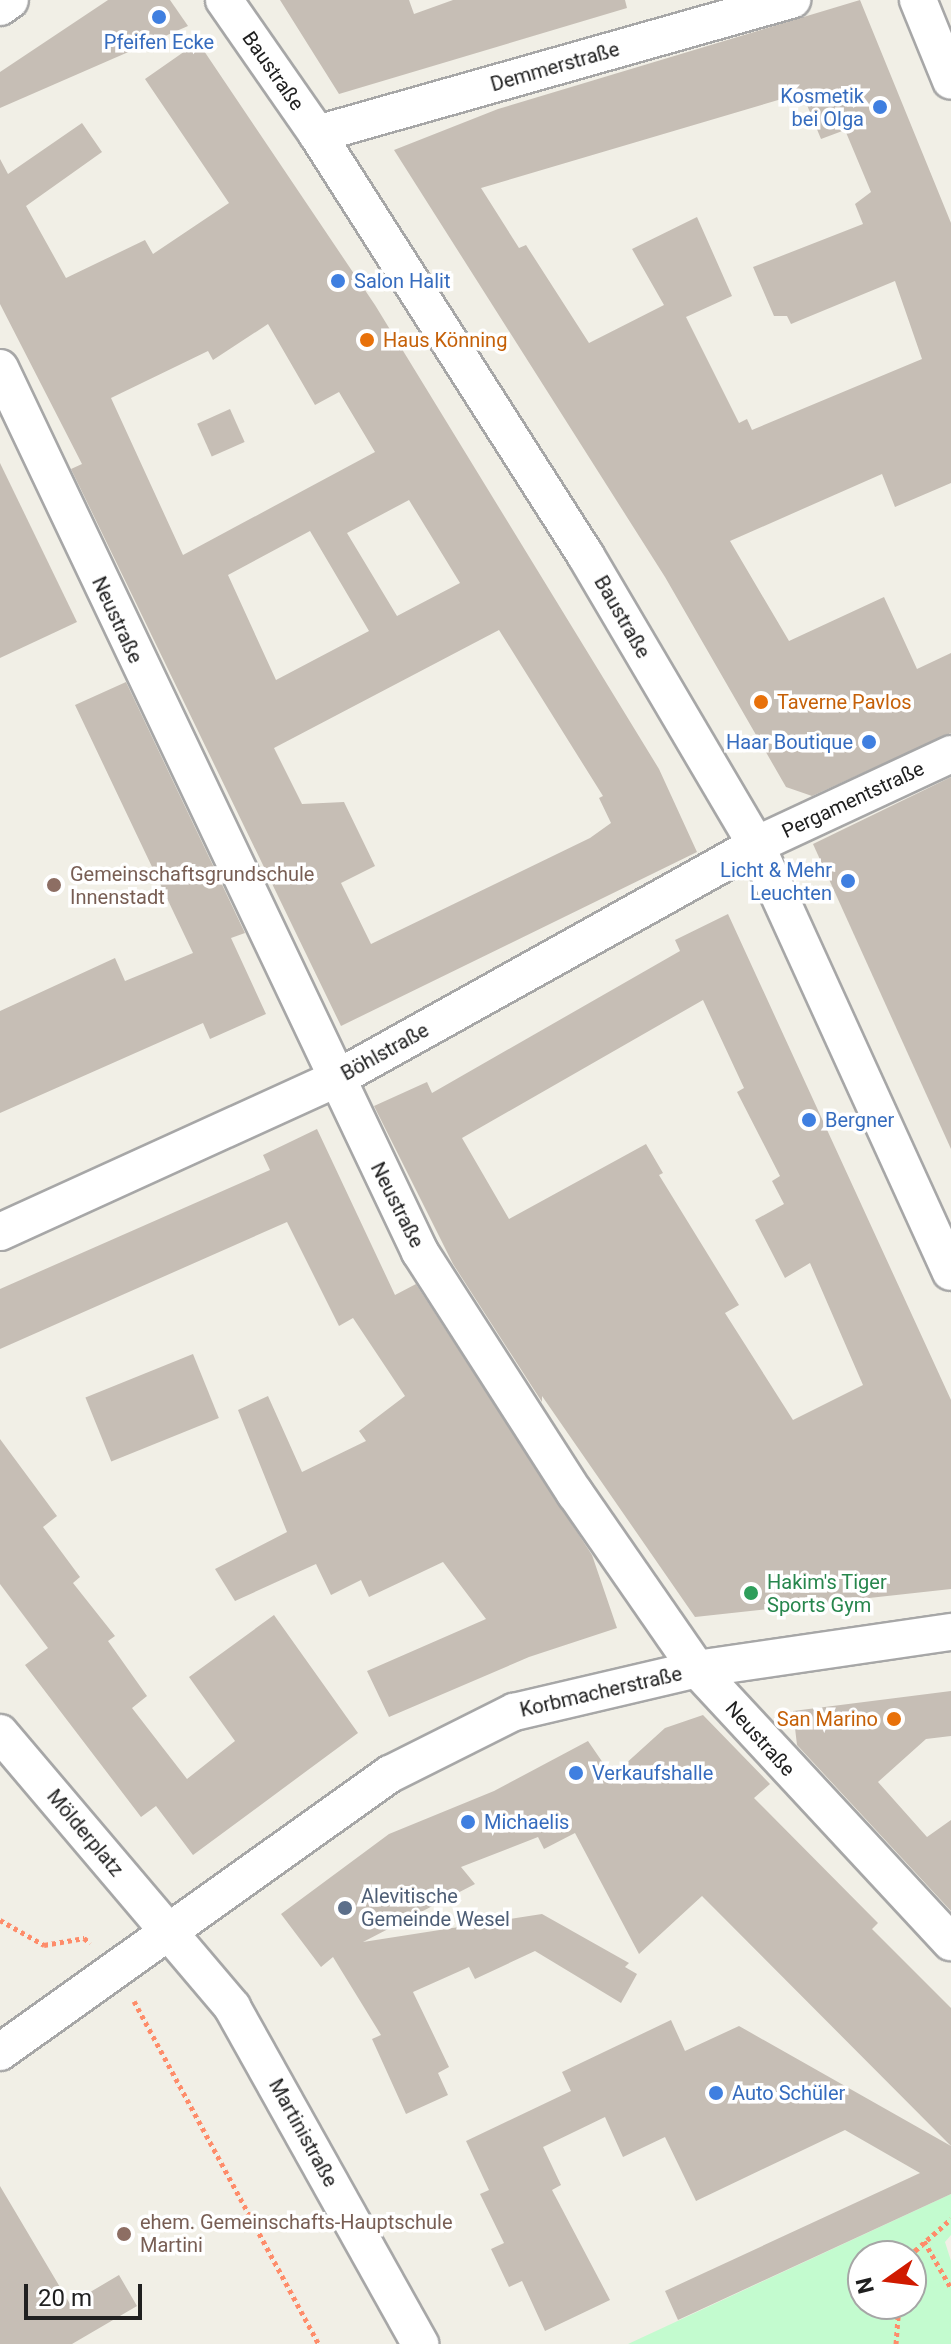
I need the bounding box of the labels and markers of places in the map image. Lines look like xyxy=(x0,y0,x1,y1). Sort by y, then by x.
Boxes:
marker: Pfeifen Ecke xyxy=(150,8,168,26)
place label: Pfeifen Ecke xyxy=(104,30,214,54)
place label: Kosmetik bei Olga xyxy=(780,84,864,131)
marker: Kosmetik bei Olga xyxy=(871,98,889,116)
place label: Salon Halit xyxy=(354,269,450,293)
marker: Salon Halit xyxy=(329,272,347,290)
place label: Haus Könning xyxy=(383,328,507,352)
marker: Haus Könning xyxy=(358,331,376,349)
place label: Taverne Pavlos xyxy=(777,690,912,714)
marker: Taverne Pavlos xyxy=(752,693,770,711)
place label: Haar Boutique xyxy=(726,730,853,754)
marker: Haar Boutique xyxy=(860,733,878,751)
place label: Licht & Mehr Leuchten xyxy=(720,858,832,905)
place label: Gemeinschaftsgrundschule Innenstadt xyxy=(70,862,314,909)
marker: Licht & Mehr Leuchten xyxy=(839,872,857,890)
marker: Gemeinschaftsgrundschule Innenstadt xyxy=(45,876,63,894)
place label: Bergner xyxy=(825,1108,894,1132)
marker: Bergner xyxy=(800,1111,818,1129)
place label: Hakim's Tiger Sports Gym xyxy=(767,1570,887,1617)
marker: Hakim's Tiger Sports Gym xyxy=(742,1584,760,1602)
place label: San Marino xyxy=(777,1707,878,1731)
marker: San Marino xyxy=(885,1710,903,1728)
place label: Verkaufshalle xyxy=(592,1761,713,1785)
marker: Verkaufshalle xyxy=(567,1764,585,1782)
place label: Michaelis xyxy=(484,1810,569,1834)
marker: Michaelis xyxy=(459,1813,477,1831)
place label: Alevitische Gemeinde Wesel xyxy=(361,1884,510,1931)
marker: Alevitische Gemeinde Wesel xyxy=(336,1899,354,1917)
place label: Auto Schüler xyxy=(732,2081,845,2105)
marker: Auto Schüler xyxy=(707,2084,725,2102)
place label: ehem. Gemeinschafts-Hauptschule Martini xyxy=(140,2210,453,2257)
marker: ehem. Gemeinschafts-Hauptschule Martini xyxy=(115,2225,133,2243)

